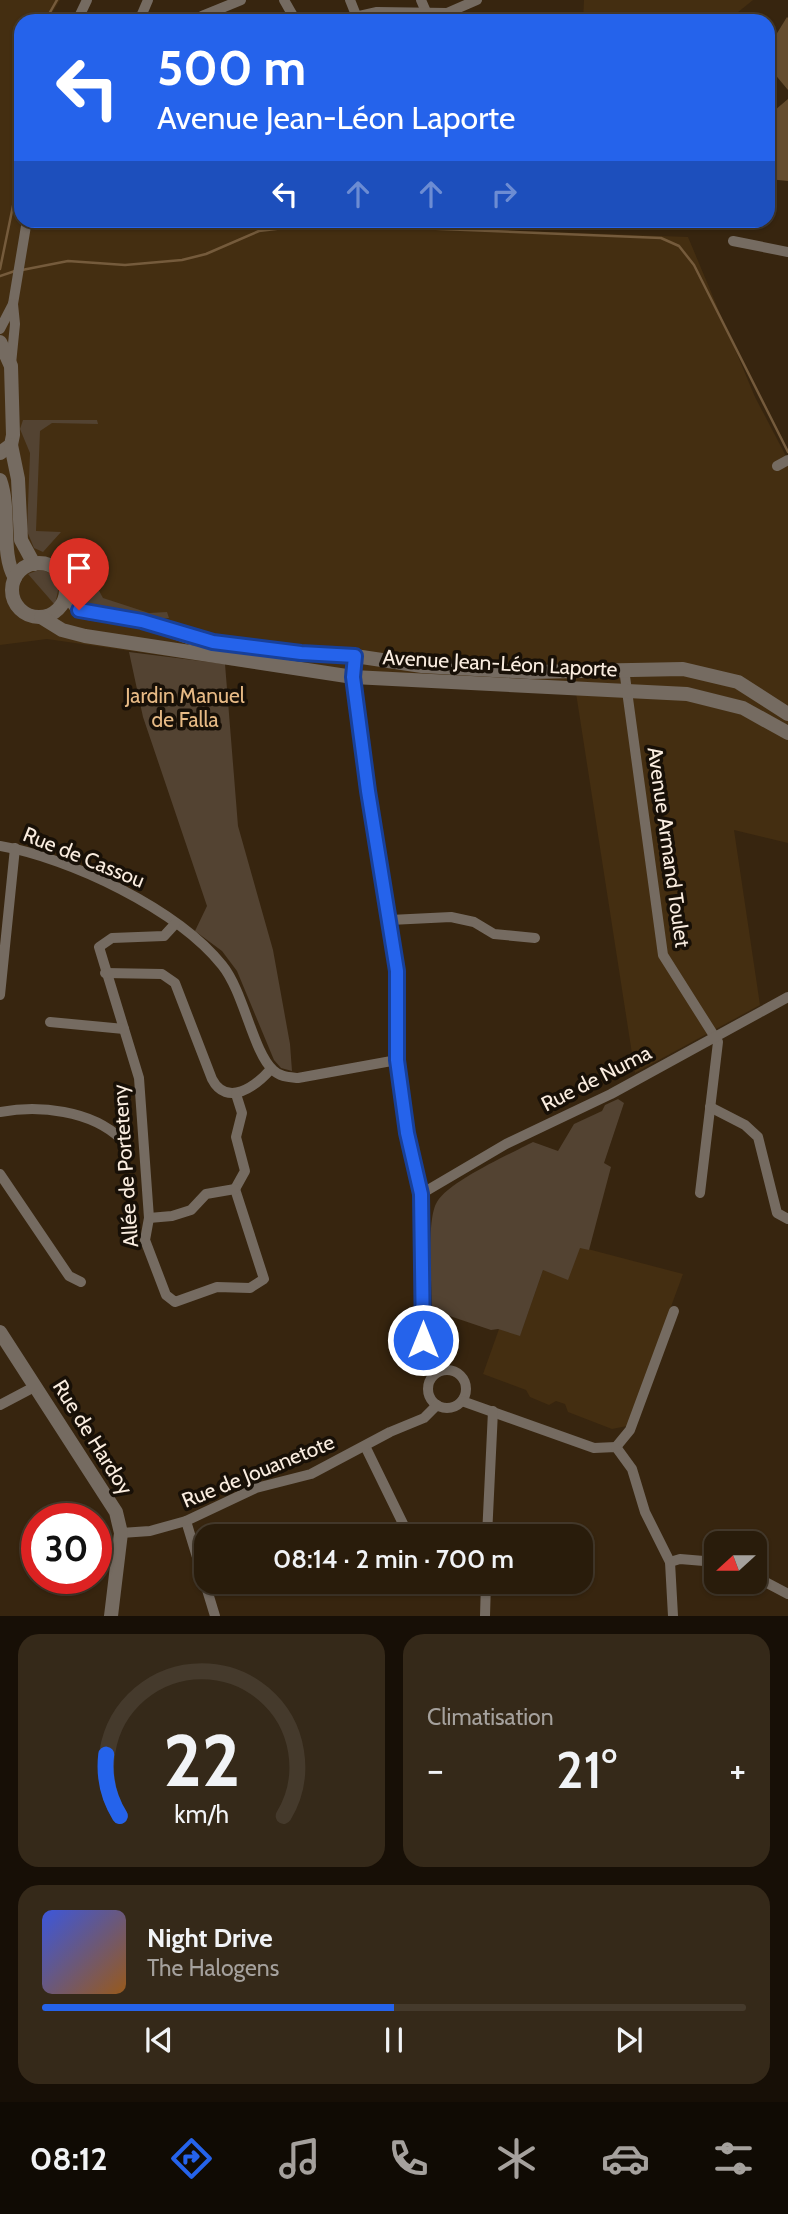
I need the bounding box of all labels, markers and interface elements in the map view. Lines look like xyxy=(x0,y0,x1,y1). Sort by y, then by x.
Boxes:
text: 500 m xyxy=(157,38,306,97)
icon: left xyxy=(42,42,133,133)
text: Avenue Jean-Léon Laporte xyxy=(157,98,515,137)
icon: left xyxy=(266,175,304,213)
icon: ahead xyxy=(339,175,377,213)
icon: ahead xyxy=(412,175,450,213)
icon: right xyxy=(485,175,523,213)
pin xyxy=(49,538,109,610)
icon: arrive xyxy=(60,549,98,587)
street label: Avenue Jean-Léon Laporte xyxy=(382,644,618,682)
park label: Jardin Manuel de Falla xyxy=(124,683,245,732)
street label: Avenue Armand Toulet xyxy=(643,745,695,949)
street label: Rue de Cassou xyxy=(20,821,148,893)
street label: Rue de Numa xyxy=(537,1040,655,1116)
street label: Allée de Porteteny xyxy=(107,1083,143,1248)
position arrow xyxy=(386,1303,460,1377)
street label: Rue de Hardoy xyxy=(48,1375,138,1499)
street label: Rue de Jouanetote xyxy=(178,1429,338,1513)
speed limit sign: 30 xyxy=(21,1503,112,1594)
north arrow xyxy=(704,1531,766,1594)
map controls xyxy=(704,1531,767,1594)
text: 08:14 · 2 min · 700 m xyxy=(273,1543,514,1575)
text: Climatisation xyxy=(427,1703,554,1731)
text: 22 xyxy=(163,1717,240,1805)
text: 21° xyxy=(556,1738,617,1801)
text: − xyxy=(427,1746,444,1793)
text: + xyxy=(729,1746,746,1793)
text: km/h xyxy=(174,1799,229,1829)
text: Night Drive xyxy=(147,1922,273,1954)
text: The Halogens xyxy=(147,1954,279,1982)
icon: previous xyxy=(140,2021,178,2059)
icon: pause xyxy=(375,2021,413,2059)
icon: next xyxy=(610,2021,648,2059)
icon: directions xyxy=(167,2134,216,2183)
icon: music xyxy=(275,2134,324,2183)
icon: phone xyxy=(384,2134,433,2183)
icon: climate xyxy=(492,2134,541,2183)
icon: car xyxy=(601,2134,650,2183)
icon: filters xyxy=(709,2134,758,2183)
text: 08:12 xyxy=(30,2139,107,2178)

